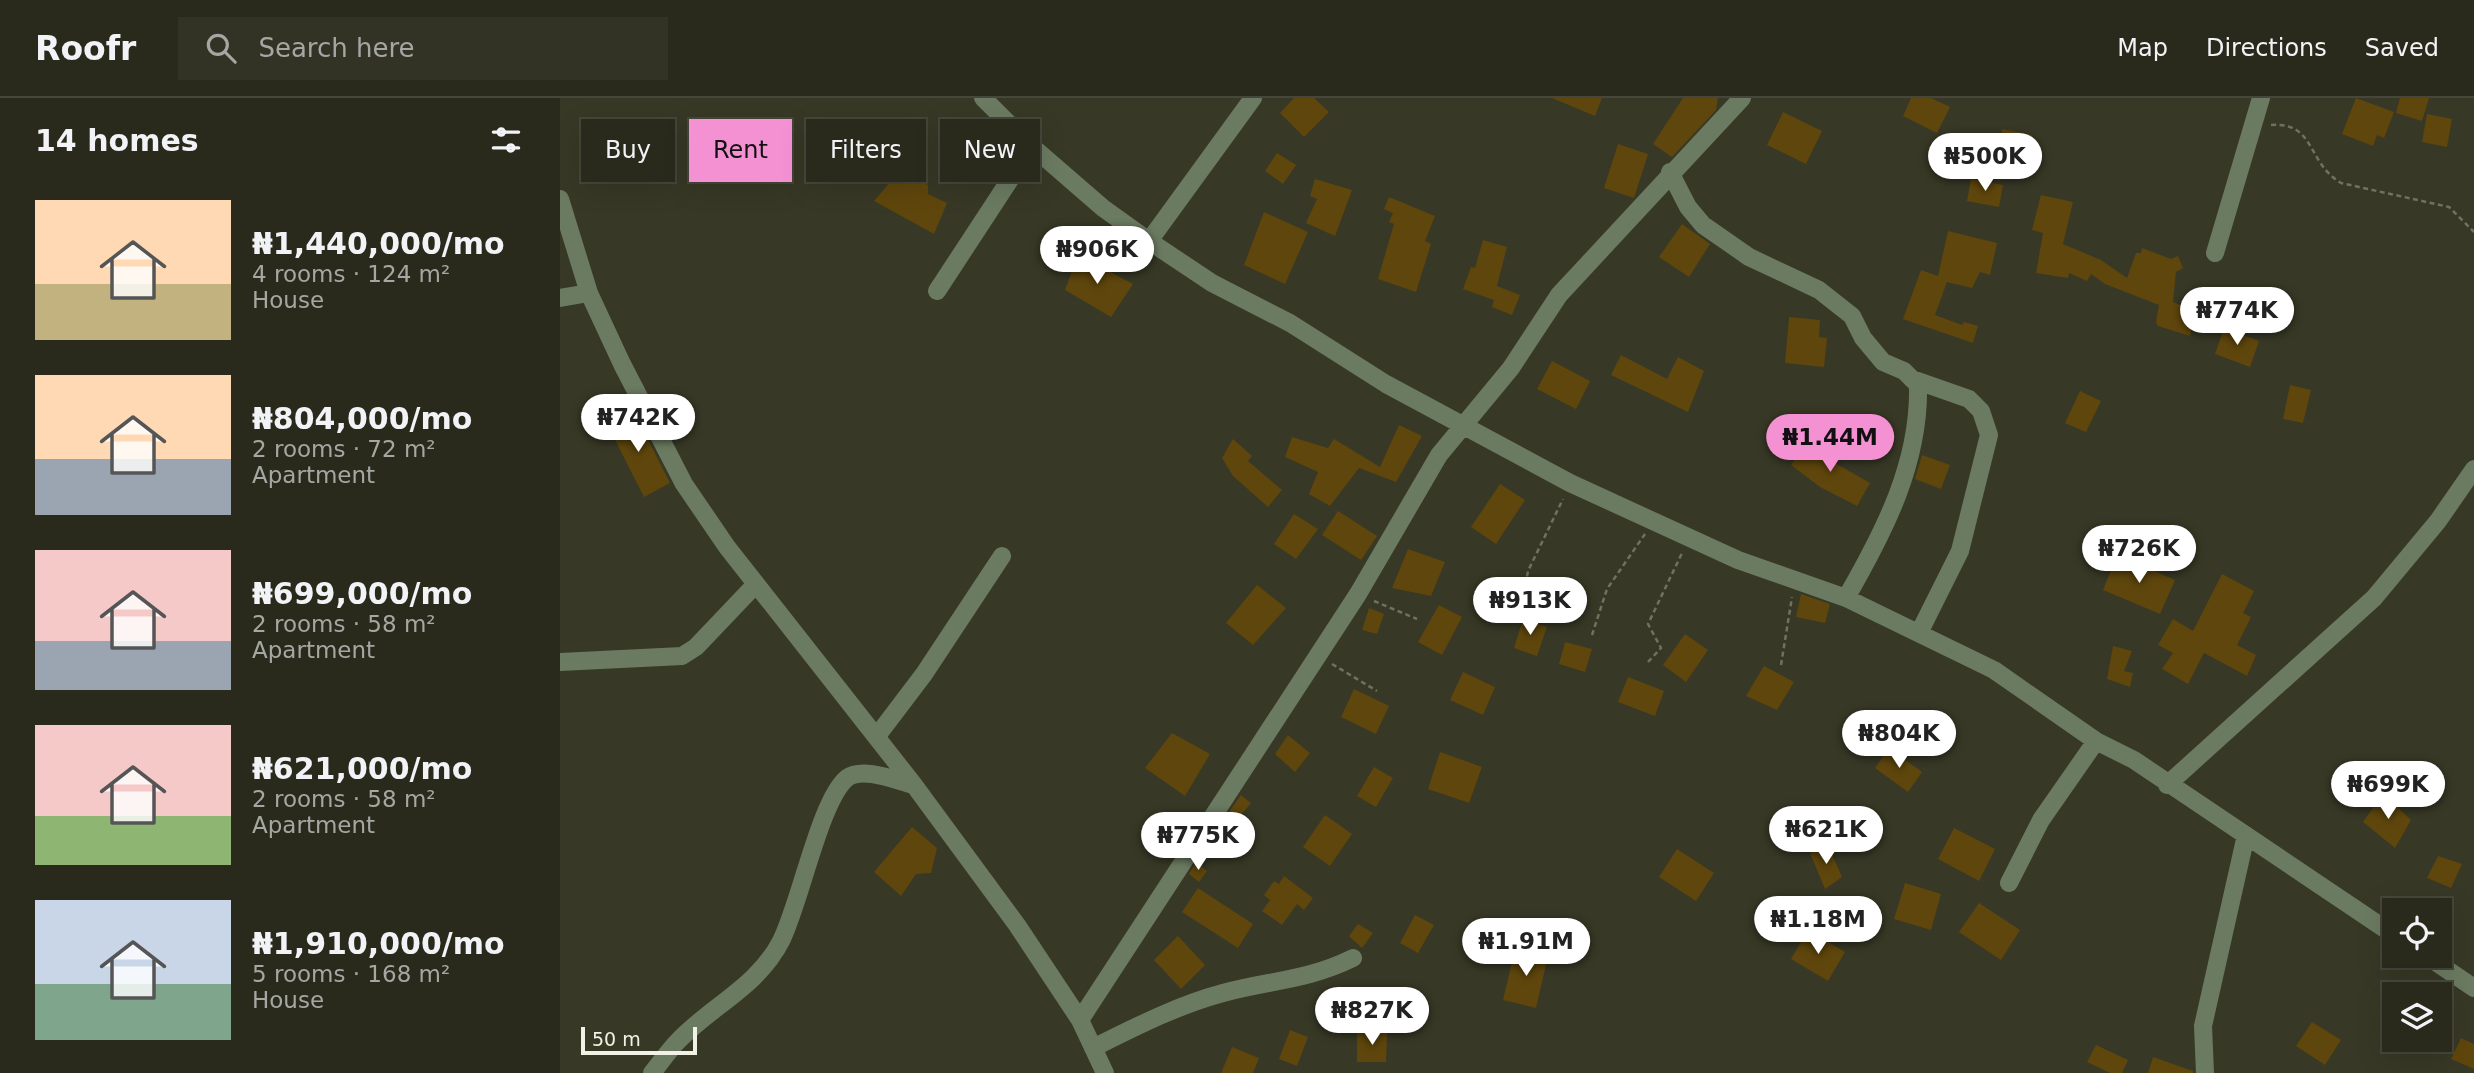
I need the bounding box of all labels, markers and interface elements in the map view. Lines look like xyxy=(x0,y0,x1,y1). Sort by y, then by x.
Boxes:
search box xyxy=(178,17,668,80)
text: Roofr xyxy=(35,29,136,68)
icon: search xyxy=(202,29,240,67)
text: Search here xyxy=(258,33,415,63)
text: Map xyxy=(2117,34,2168,62)
text: Directions xyxy=(2206,34,2327,62)
text: Saved xyxy=(2365,34,2439,62)
chip: Buy xyxy=(581,119,675,182)
chip: Rent xyxy=(689,119,792,182)
chip: Filters xyxy=(806,119,926,182)
chip: New xyxy=(940,119,1040,182)
icon: filters xyxy=(487,121,525,159)
text: 14 homes xyxy=(35,123,199,158)
pin: ₦500K xyxy=(1936,134,2034,193)
text: ₦500K xyxy=(1944,143,2026,169)
text: ₦1,440,000/mo xyxy=(252,226,505,261)
pin: ₦906K xyxy=(1048,226,1146,286)
icon: home xyxy=(91,228,175,312)
text: ₦906K xyxy=(1056,236,1138,262)
text: 4 rooms · 124 m² xyxy=(252,261,450,287)
text: House xyxy=(252,287,324,313)
pin: ₦774K xyxy=(2188,288,2286,347)
text: ₦774K xyxy=(2196,297,2278,323)
pin: ₦742K xyxy=(589,394,687,454)
text: ₦804,000/mo xyxy=(252,401,472,436)
icon: home xyxy=(91,403,175,487)
text: ₦742K xyxy=(597,404,679,430)
pin: ₦1.44M xyxy=(1773,414,1887,474)
text: ₦1.44M xyxy=(1782,424,1878,450)
text: 2 rooms · 72 m² xyxy=(252,436,436,462)
text: Apartment xyxy=(252,462,375,488)
pin: ₦726K xyxy=(2090,526,2188,585)
text: ₦726K xyxy=(2098,535,2180,561)
text: ₦699,000/mo xyxy=(252,576,472,611)
icon: home xyxy=(91,578,175,662)
pin: ₦913K xyxy=(1481,578,1579,637)
text: ₦913K xyxy=(1489,587,1571,613)
text: 2 rooms · 58 m² xyxy=(252,611,436,637)
text: Apartment xyxy=(252,637,375,663)
pin: ₦804K xyxy=(1850,710,1948,770)
text: ₦804K xyxy=(1858,720,1940,746)
text: ₦621,000/mo xyxy=(252,751,472,786)
icon: home xyxy=(91,753,175,837)
pin: ₦699K xyxy=(2339,762,2437,821)
text: ₦699K xyxy=(2347,771,2429,797)
text: 2 rooms · 58 m² xyxy=(252,786,436,812)
pin: ₦621K xyxy=(1777,806,1875,866)
text: Apartment xyxy=(252,812,375,838)
pin: ₦775K xyxy=(1149,812,1247,872)
text: ₦621K xyxy=(1785,816,1867,842)
text: ₦775K xyxy=(1157,822,1239,848)
pin: ₦1.18M xyxy=(1761,896,1875,956)
map controls xyxy=(2382,898,2452,1052)
button: locate xyxy=(2382,898,2452,968)
text: ₦1.18M xyxy=(1770,906,1866,932)
pin: ₦1.91M xyxy=(1469,918,1583,978)
text: ₦1,910,000/mo xyxy=(252,926,505,961)
icon: home xyxy=(91,928,175,1012)
text: ₦1.91M xyxy=(1478,928,1574,954)
text: 5 rooms · 168 m² xyxy=(252,961,450,987)
button: layers xyxy=(2382,982,2452,1052)
text: House xyxy=(252,987,324,1013)
pin: ₦827K xyxy=(1323,988,1421,1047)
text: ₦827K xyxy=(1331,997,1413,1023)
scale bar xyxy=(581,1024,696,1056)
text: 50 m xyxy=(592,1028,641,1050)

